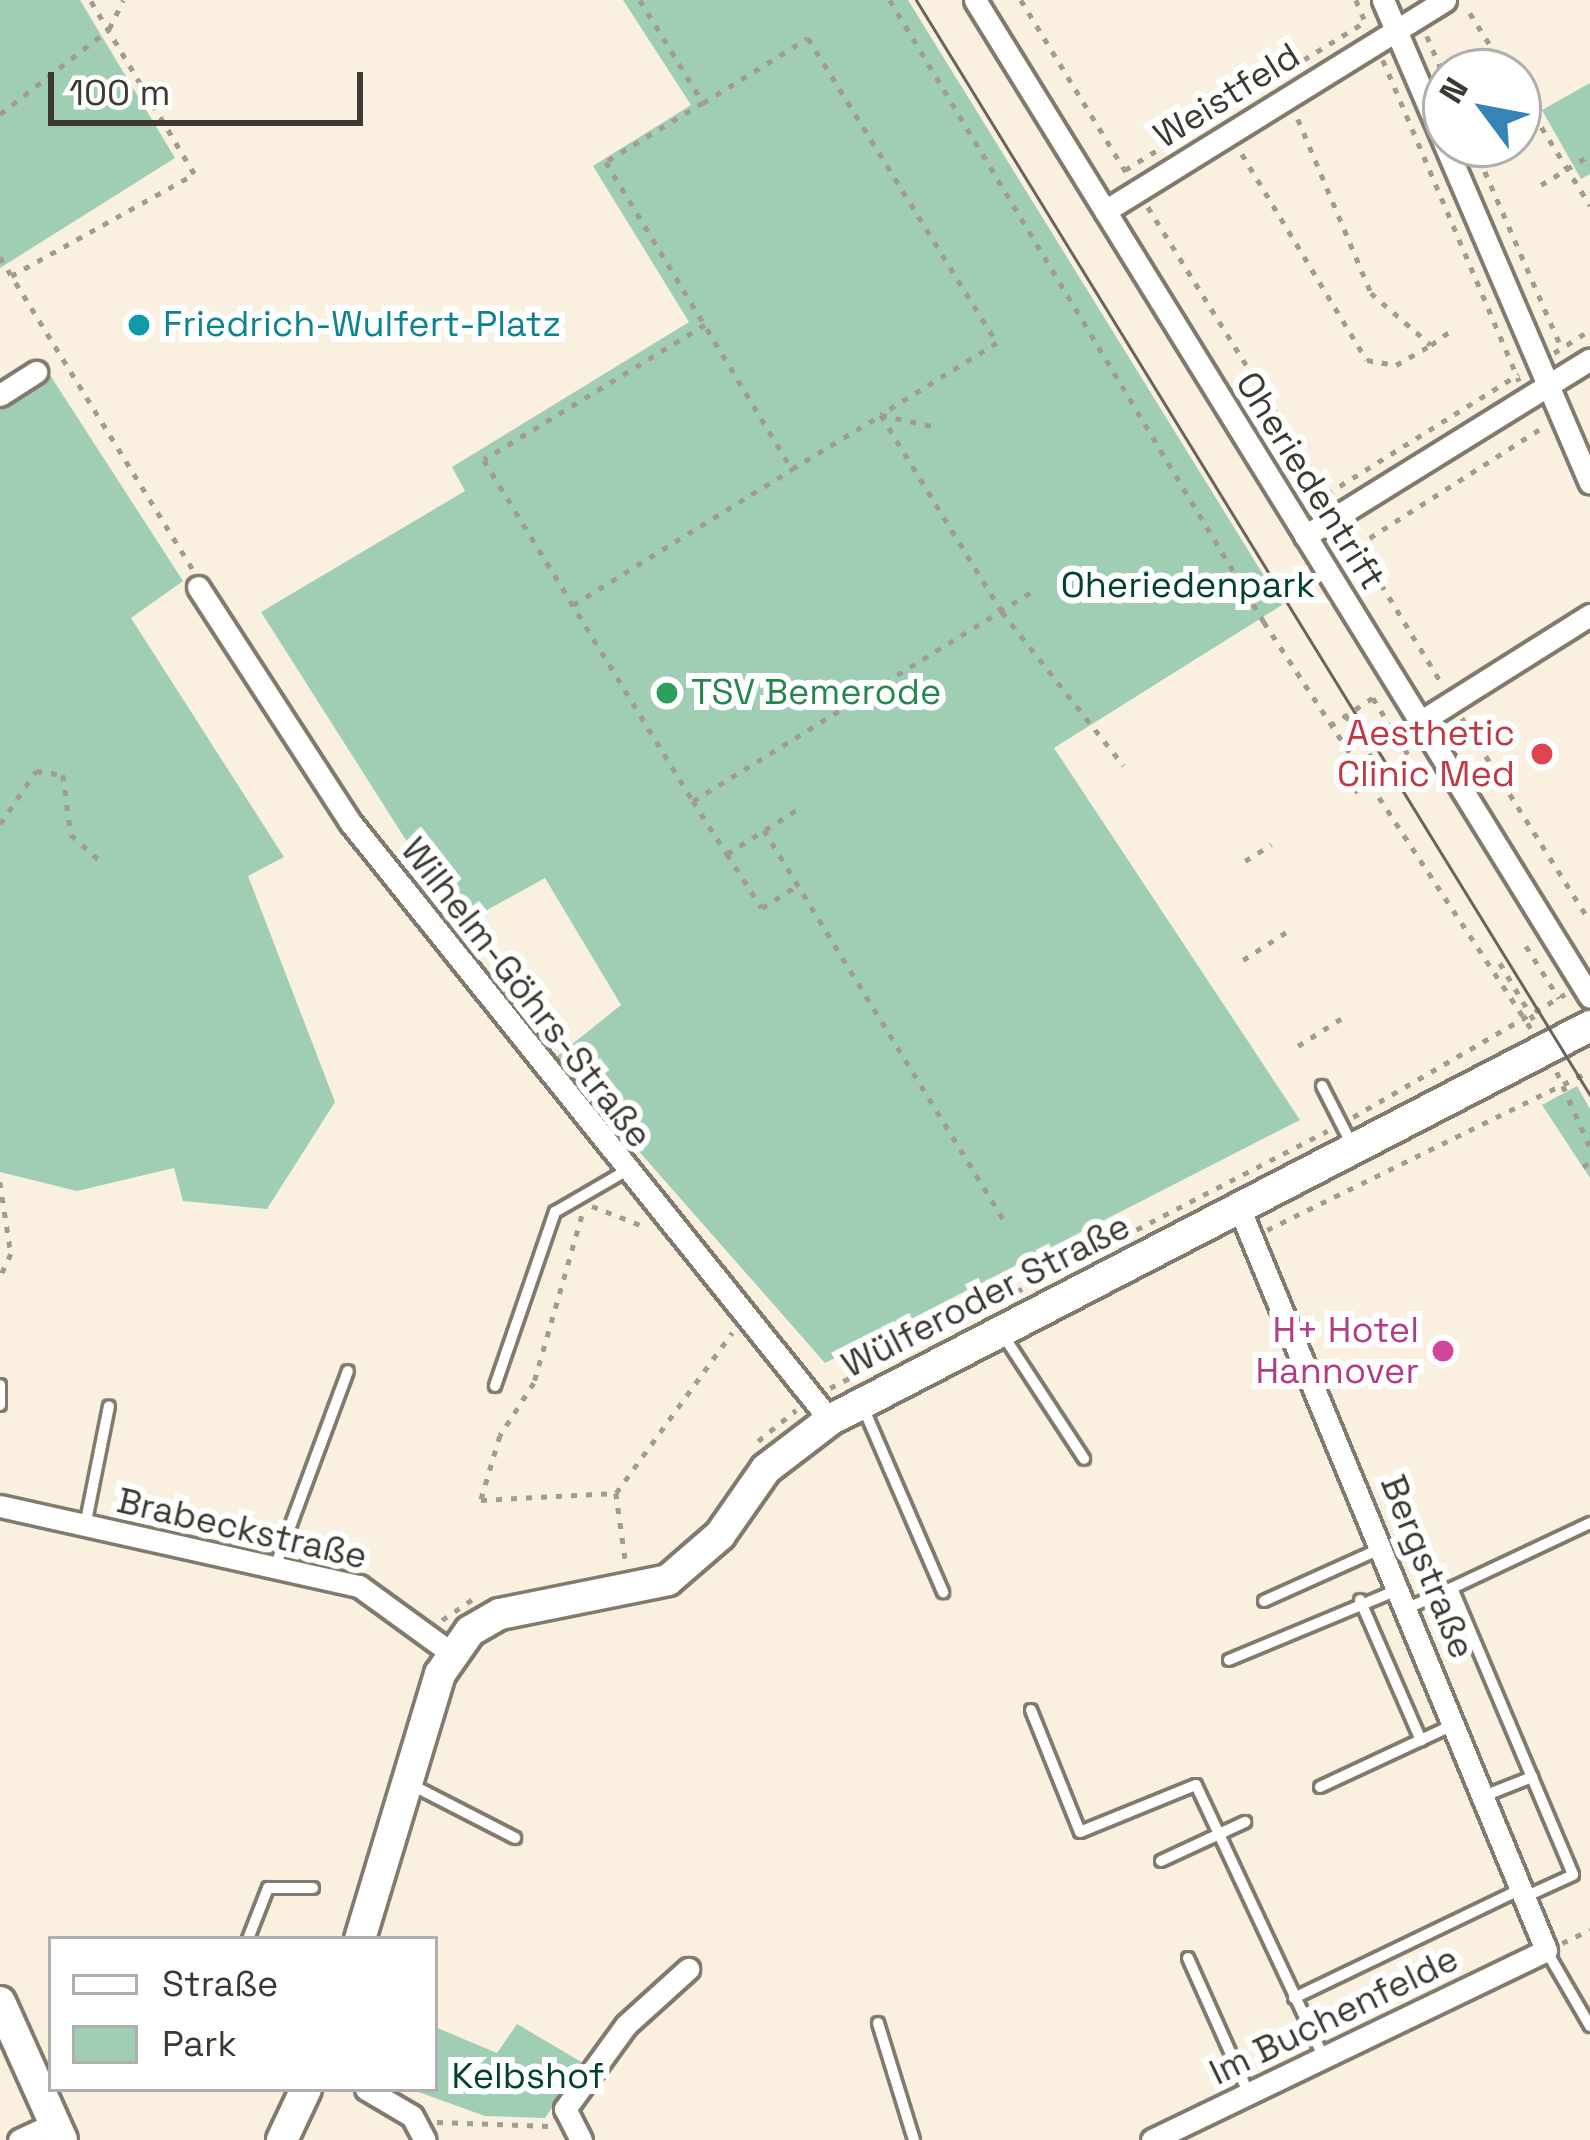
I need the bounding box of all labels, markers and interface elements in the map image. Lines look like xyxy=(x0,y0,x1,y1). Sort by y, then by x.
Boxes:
street label: Weistfeld xyxy=(1146,34,1308,158)
scale bar xyxy=(54,48,369,122)
north arrow xyxy=(1422,48,1542,168)
text: 100 m xyxy=(69,70,170,116)
text: N xyxy=(1430,70,1478,111)
place label: Friedrich-Wulfert-Platz xyxy=(163,303,561,347)
marker: Friedrich-Wulfert-Platz xyxy=(126,312,152,338)
street label: Oheriedentrift xyxy=(1226,364,1394,598)
park label: Oheriedenpark xyxy=(1061,564,1315,608)
place label: TSV Bemerode xyxy=(691,671,942,715)
marker: TSV Bemerode xyxy=(654,680,680,706)
place label: Aesthetic Clinic Med xyxy=(1337,711,1515,796)
marker: Aesthetic Clinic Med xyxy=(1526,738,1558,770)
street label: Wilhelm-Göhrs-Straße xyxy=(392,829,660,1157)
street label: Wülferoder Straße xyxy=(835,1205,1137,1387)
place label: H+ Hotel Hannover xyxy=(1255,1308,1419,1393)
marker: H+ Hotel Hannover xyxy=(1430,1338,1456,1364)
street label: Bergstraße xyxy=(1371,1469,1483,1665)
street label: Brabeckstraße xyxy=(113,1479,371,1579)
legend xyxy=(48,1936,438,2092)
street label: Im Buchenfelde xyxy=(1203,1937,1465,2095)
text: Straße xyxy=(162,1961,278,2007)
text: Park xyxy=(162,2021,237,2067)
park label: Kelbshof xyxy=(451,2055,605,2099)

